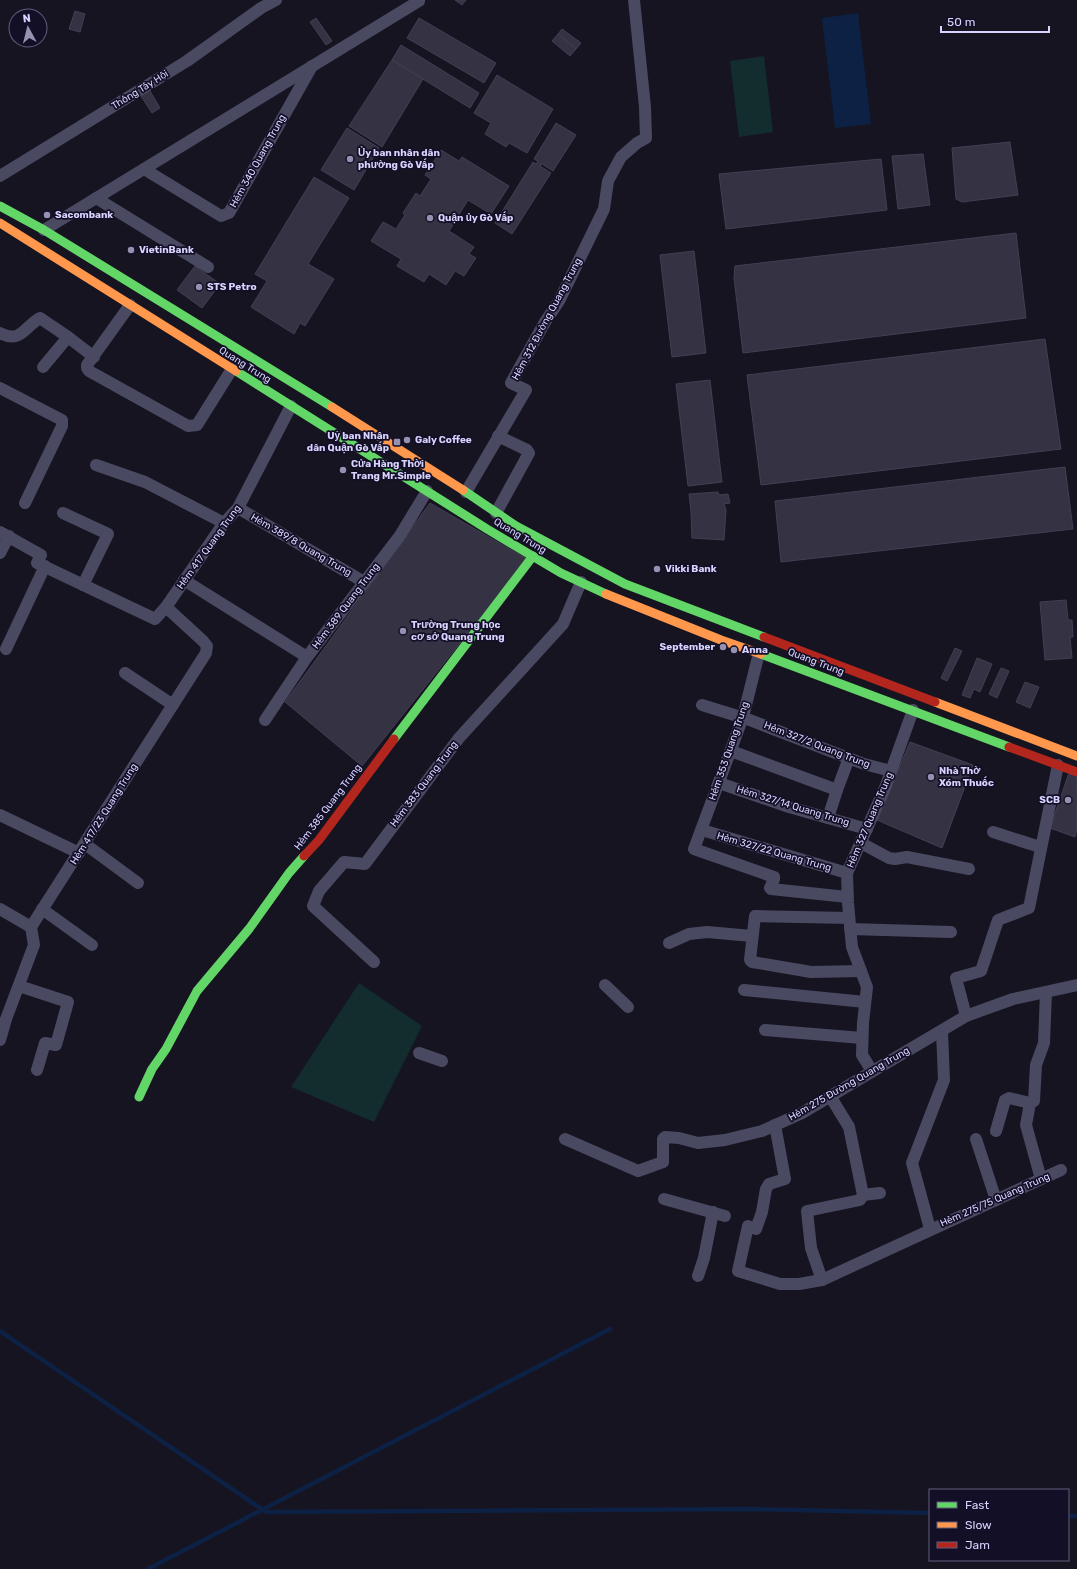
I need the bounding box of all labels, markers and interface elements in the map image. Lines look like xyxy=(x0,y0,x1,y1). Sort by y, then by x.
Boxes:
north arrow xyxy=(8,8,48,48)
scale bar xyxy=(941,8,1049,34)
text: N xyxy=(22,12,32,26)
text: 50 m xyxy=(947,15,975,29)
street label: Thông Tây Hội xyxy=(109,68,171,112)
street label: Hẻm 340 Quang Trung xyxy=(227,112,289,210)
place label: Ủy ban nhân dân phường Gò Vấp xyxy=(358,146,440,171)
marker: Ủy ban nhân dân phường Gò Vấp xyxy=(345,154,355,164)
place label: Sacombank xyxy=(55,209,113,221)
marker: Sacombank xyxy=(42,210,52,220)
place label: Quận ủy Gò Vấp xyxy=(438,211,513,224)
marker: Quận ủy Gò Vấp xyxy=(425,213,435,223)
place label: VietinBank xyxy=(139,244,194,256)
marker: VietinBank xyxy=(126,245,136,255)
street label: Hẻm 312 Đường Quang Trung xyxy=(510,256,584,382)
place label: STS Petro xyxy=(207,281,257,293)
marker: STS Petro xyxy=(194,282,204,292)
street label: Quang Trung xyxy=(217,344,273,386)
place label: Uỷ ban Nhân dân Quận Gò Vấp xyxy=(307,430,389,454)
place label: Galy Coffee xyxy=(415,434,472,446)
marker: Galy Coffee xyxy=(402,435,412,445)
marker: Uỷ ban Nhân dân Quận Gò Vấp xyxy=(392,437,402,447)
place label: Cửa Hàng Thời Trang Mr.Simple xyxy=(351,458,431,482)
marker: Cửa Hàng Thời Trang Mr.Simple xyxy=(338,465,348,475)
street label: Hẻm 417 Quang Trung xyxy=(174,502,244,591)
street label: Hẻm 389/8 Quang Trung xyxy=(248,511,354,579)
street label: Quang Trung xyxy=(491,516,549,556)
street label: Hẻm 389 Quang Trung xyxy=(310,561,382,651)
place label: Vikki Bank xyxy=(665,563,717,575)
marker: Vikki Bank xyxy=(652,564,662,574)
place label: Trường Trung học cơ sở Quang Trung xyxy=(411,619,505,643)
marker: Trường Trung học cơ sở Quang Trung xyxy=(398,626,408,636)
place label: September xyxy=(660,641,715,653)
marker: September xyxy=(718,642,728,652)
place label: Anna xyxy=(742,644,768,656)
marker: Anna xyxy=(729,645,739,655)
street label: Quang Trung xyxy=(786,646,846,678)
street label: Hẻm 353 Quang Trung xyxy=(706,700,752,802)
street label: Hẻm 327/2 Quang Trung xyxy=(762,719,872,771)
street label: Hẻm 383 Quang Trung xyxy=(388,739,460,829)
street label: Hẻm 417/23 Quang Trung xyxy=(68,761,140,867)
street label: Hẻm 385 Quang Trung xyxy=(292,762,364,852)
place label: Nhà Thờ Xóm Thuốc xyxy=(939,765,994,789)
street label: Hẻm 327 Quang Trung xyxy=(844,770,896,870)
marker: Nhà Thờ Xóm Thuốc xyxy=(926,772,936,782)
street label: Hẻm 327/14 Quang Trung xyxy=(735,783,851,829)
place label: SCB xyxy=(1039,794,1060,806)
marker: SCB xyxy=(1063,795,1073,805)
street label: Hẻm 327/22 Quang Trung xyxy=(715,830,833,874)
street label: Hẻm 275 Đường Quang Trung xyxy=(786,1044,912,1124)
street label: Hẻm 275/75 Quang Trung xyxy=(938,1170,1052,1230)
legend xyxy=(929,1489,1069,1561)
text: Fast xyxy=(965,1498,989,1512)
text: Slow xyxy=(965,1518,992,1532)
text: Jam xyxy=(965,1538,990,1552)

